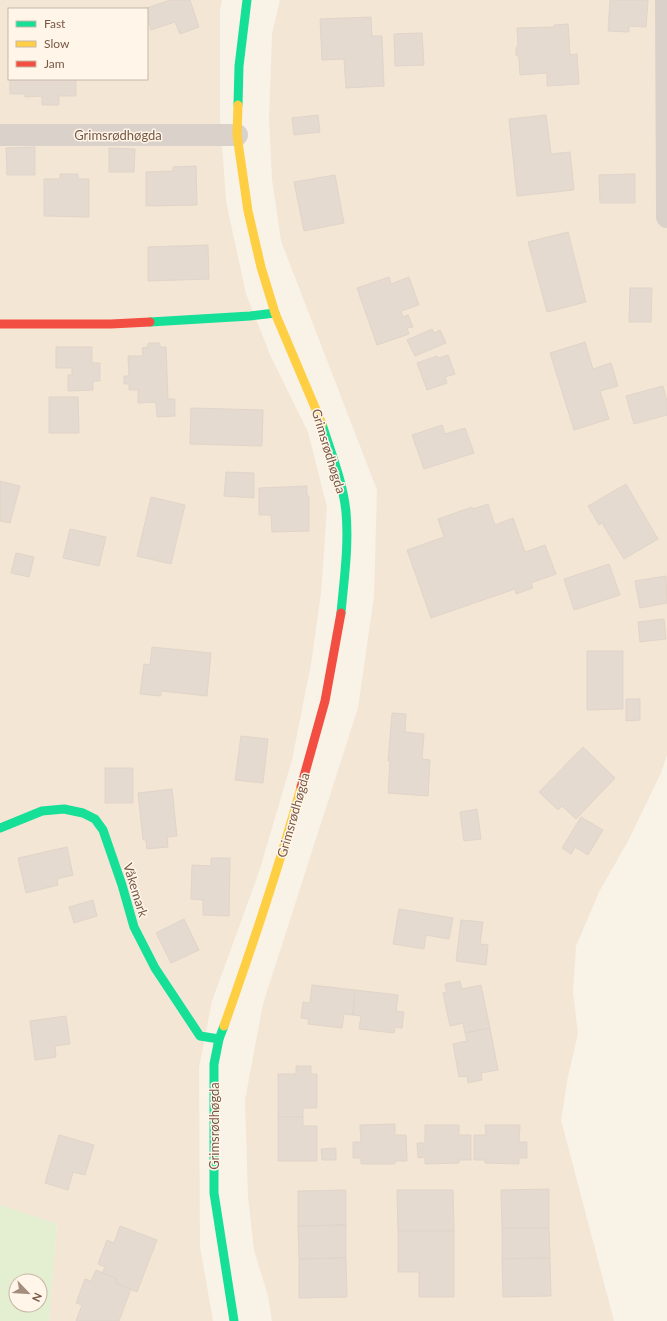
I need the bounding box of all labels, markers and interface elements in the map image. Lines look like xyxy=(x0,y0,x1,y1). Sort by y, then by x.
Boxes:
legend xyxy=(8,8,148,80)
text: Fast xyxy=(44,16,66,31)
text: Slow xyxy=(44,36,70,51)
text: Jam xyxy=(44,56,65,71)
street label: Grimsrødhøgda xyxy=(74,127,162,143)
street label: Grimsrødhøgda xyxy=(309,407,349,495)
street label: Grimsrødhøgda xyxy=(273,771,313,859)
street label: Våkemark xyxy=(120,861,152,919)
street label: Grimsrødhøgda xyxy=(206,1082,222,1170)
north arrow xyxy=(8,1273,48,1313)
text: N xyxy=(30,1291,45,1304)

